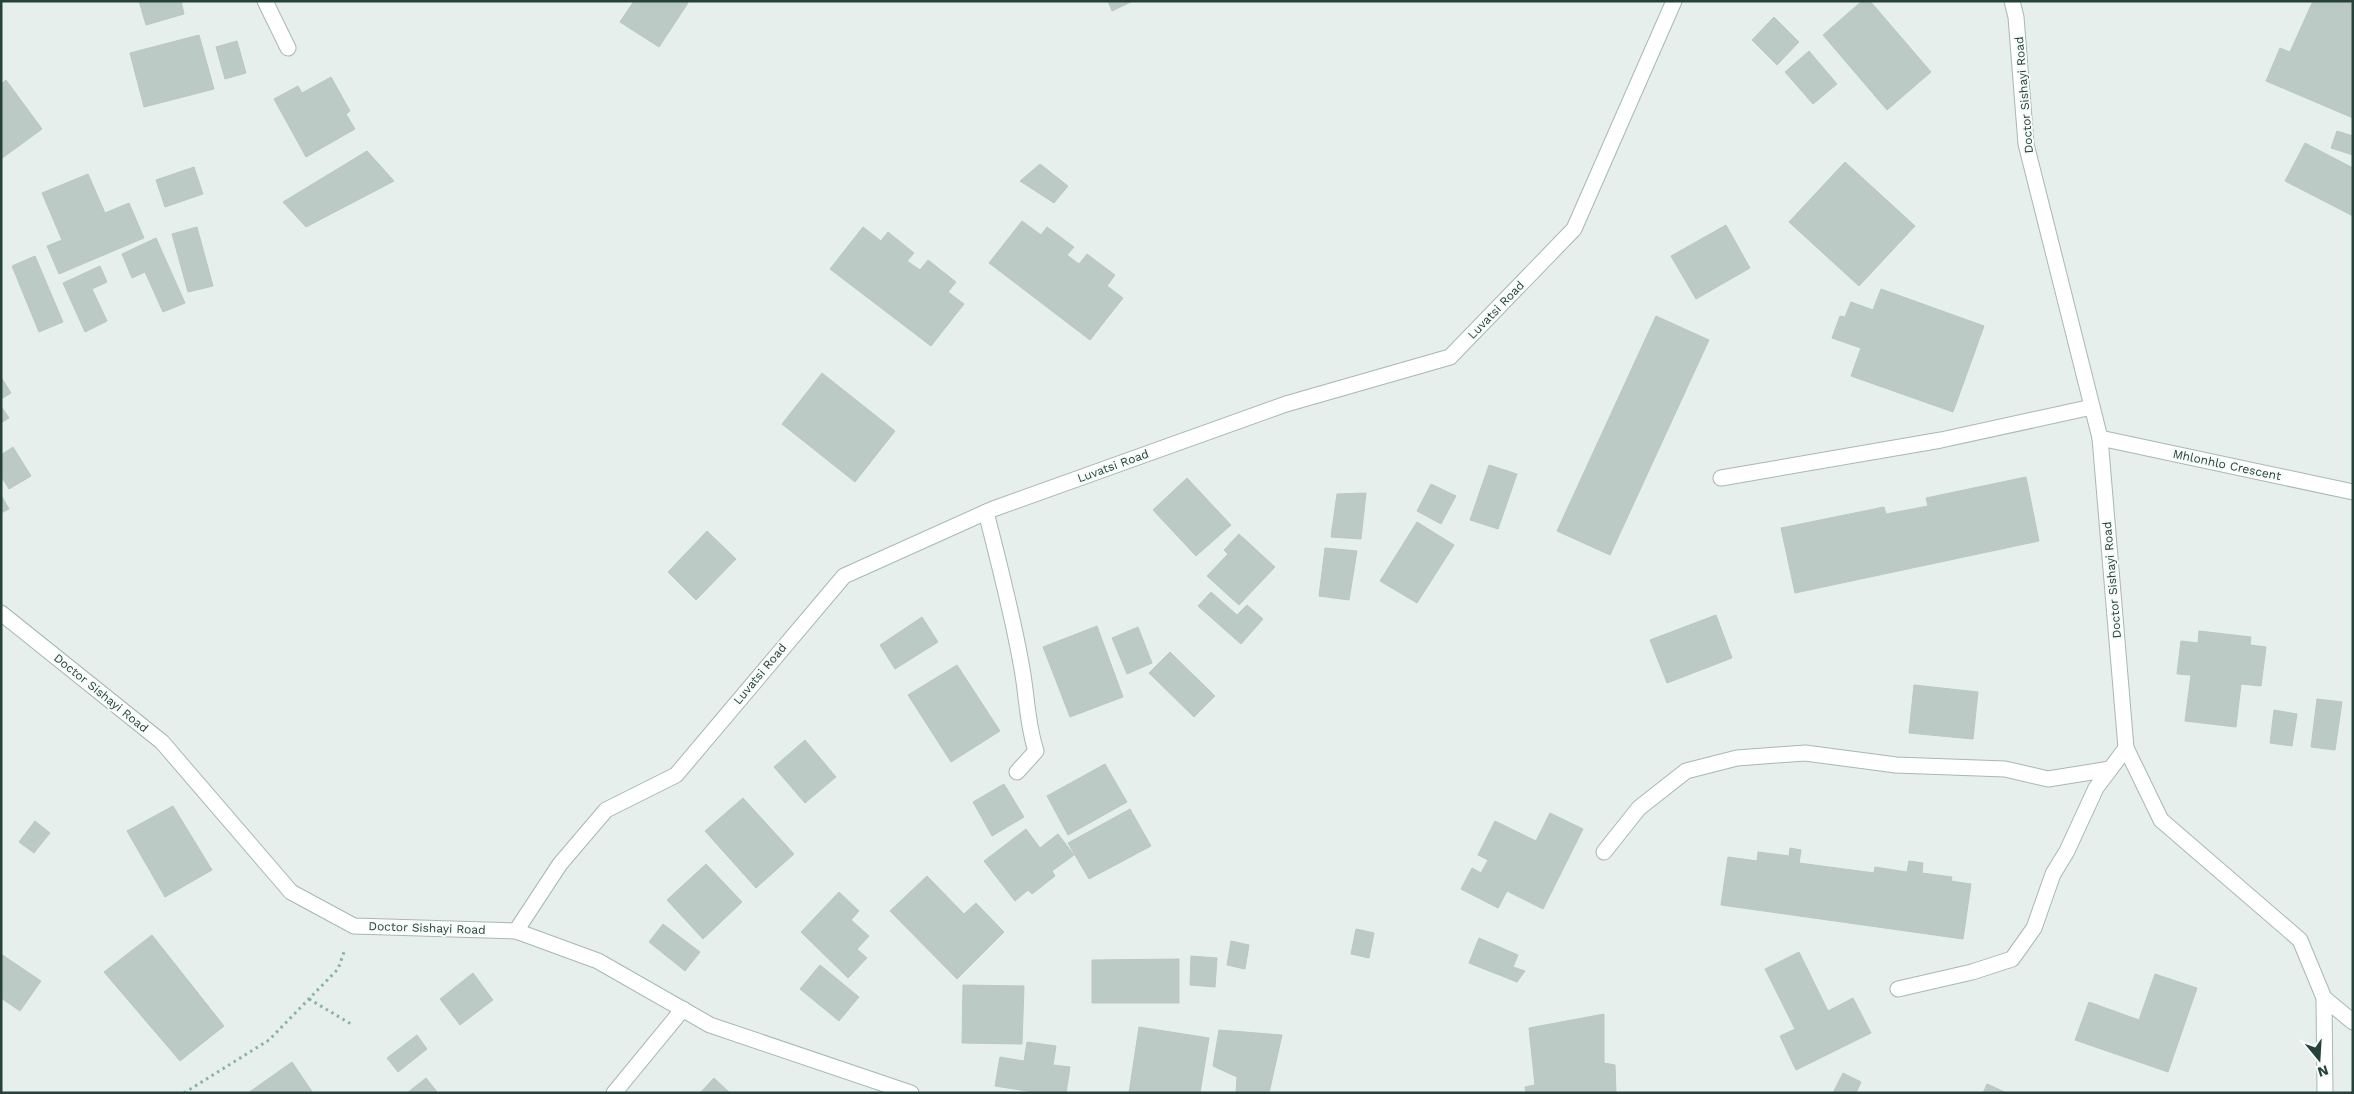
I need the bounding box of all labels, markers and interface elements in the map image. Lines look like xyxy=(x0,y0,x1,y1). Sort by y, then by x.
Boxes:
street label: Doctor Sishayi Road xyxy=(2012,36,2036,154)
street label: Luvatsi Road xyxy=(1465,278,1527,342)
street label: Luvatsi Road xyxy=(1075,447,1151,485)
street label: Mhlonhlo Crescent xyxy=(2171,447,2283,483)
street label: Doctor Sishayi Road xyxy=(2100,521,2124,639)
street label: Luvatsi Road xyxy=(731,641,789,707)
street label: Doctor Sishayi Road xyxy=(51,651,151,735)
street label: Doctor Sishayi Road xyxy=(368,919,486,937)
north arrow xyxy=(2294,1034,2344,1084)
text: N xyxy=(2316,1062,2330,1081)

